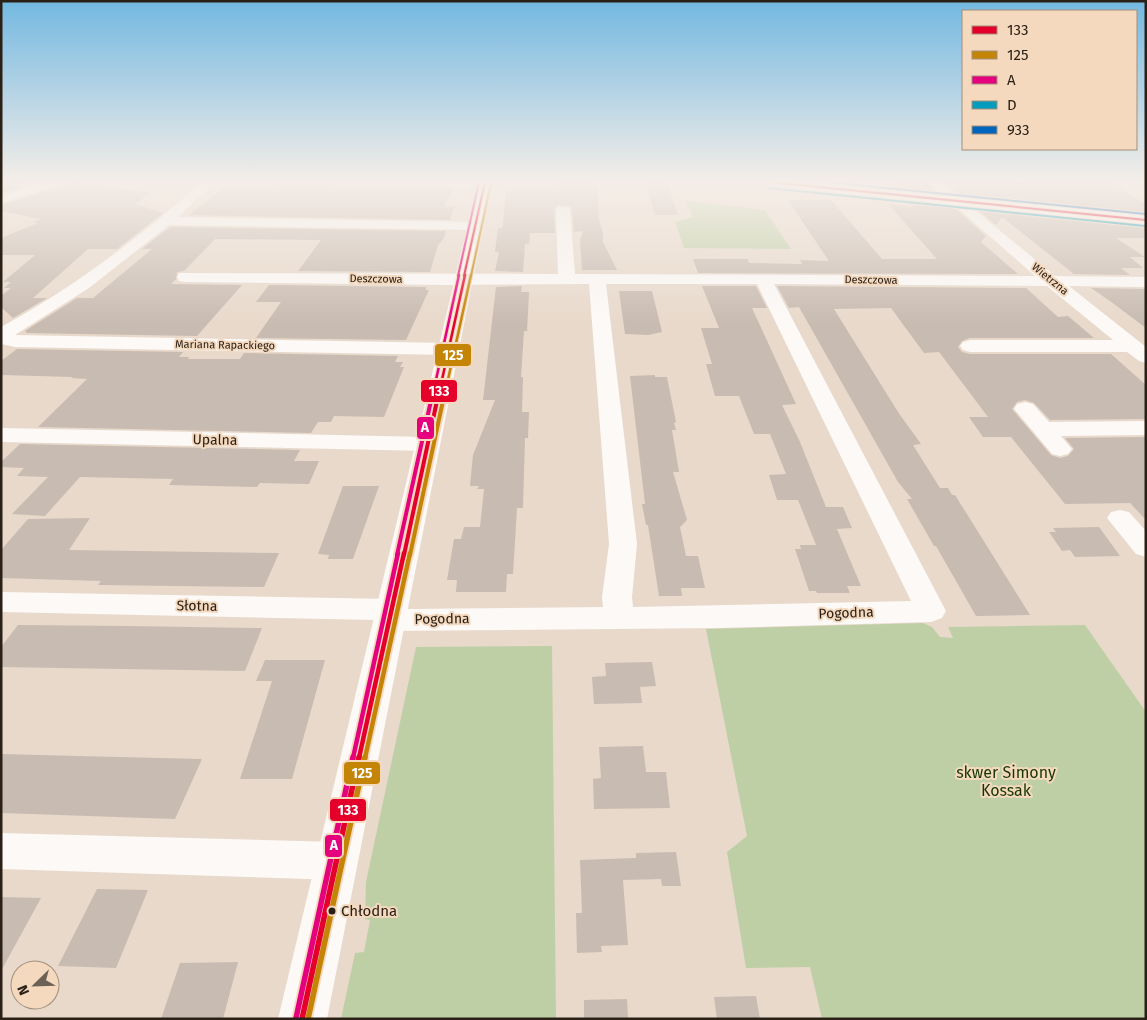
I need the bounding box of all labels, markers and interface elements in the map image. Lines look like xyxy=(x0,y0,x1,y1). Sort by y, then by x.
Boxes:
legend xyxy=(962,10,1137,150)
text: 133 xyxy=(1007,21,1028,39)
text: 125 xyxy=(1007,46,1028,64)
text: A xyxy=(1007,71,1016,89)
text: D xyxy=(1007,96,1017,114)
text: 933 xyxy=(1007,121,1030,139)
street label: Wietrzna xyxy=(1029,260,1071,298)
street label: Deszczowa xyxy=(349,272,403,286)
street label: Deszczowa xyxy=(844,273,898,287)
street label: Mariana Rapackiego xyxy=(175,338,275,352)
line badge: 125 xyxy=(434,343,472,367)
text: 125 xyxy=(442,347,464,364)
line badge: 133 xyxy=(420,379,458,403)
text: 133 xyxy=(428,383,450,400)
line badge: A xyxy=(416,416,435,440)
text: A xyxy=(420,419,430,436)
street label: Upalna xyxy=(192,431,238,449)
street label: Słotna xyxy=(176,597,218,615)
street label: Pogodna xyxy=(818,604,874,622)
street label: Pogodna xyxy=(414,610,470,628)
line badge: 125 xyxy=(343,761,381,785)
park label: skwer Simony Kossak xyxy=(956,763,1056,800)
text: 125 xyxy=(351,765,373,782)
line badge: 133 xyxy=(329,798,367,822)
text: 133 xyxy=(337,802,359,819)
line badge: A xyxy=(324,834,343,858)
text: A xyxy=(329,837,339,854)
place label: Chłodna xyxy=(341,902,397,920)
marker: Chłodna xyxy=(327,906,337,916)
north arrow xyxy=(10,960,60,1010)
text: N xyxy=(14,982,33,997)

